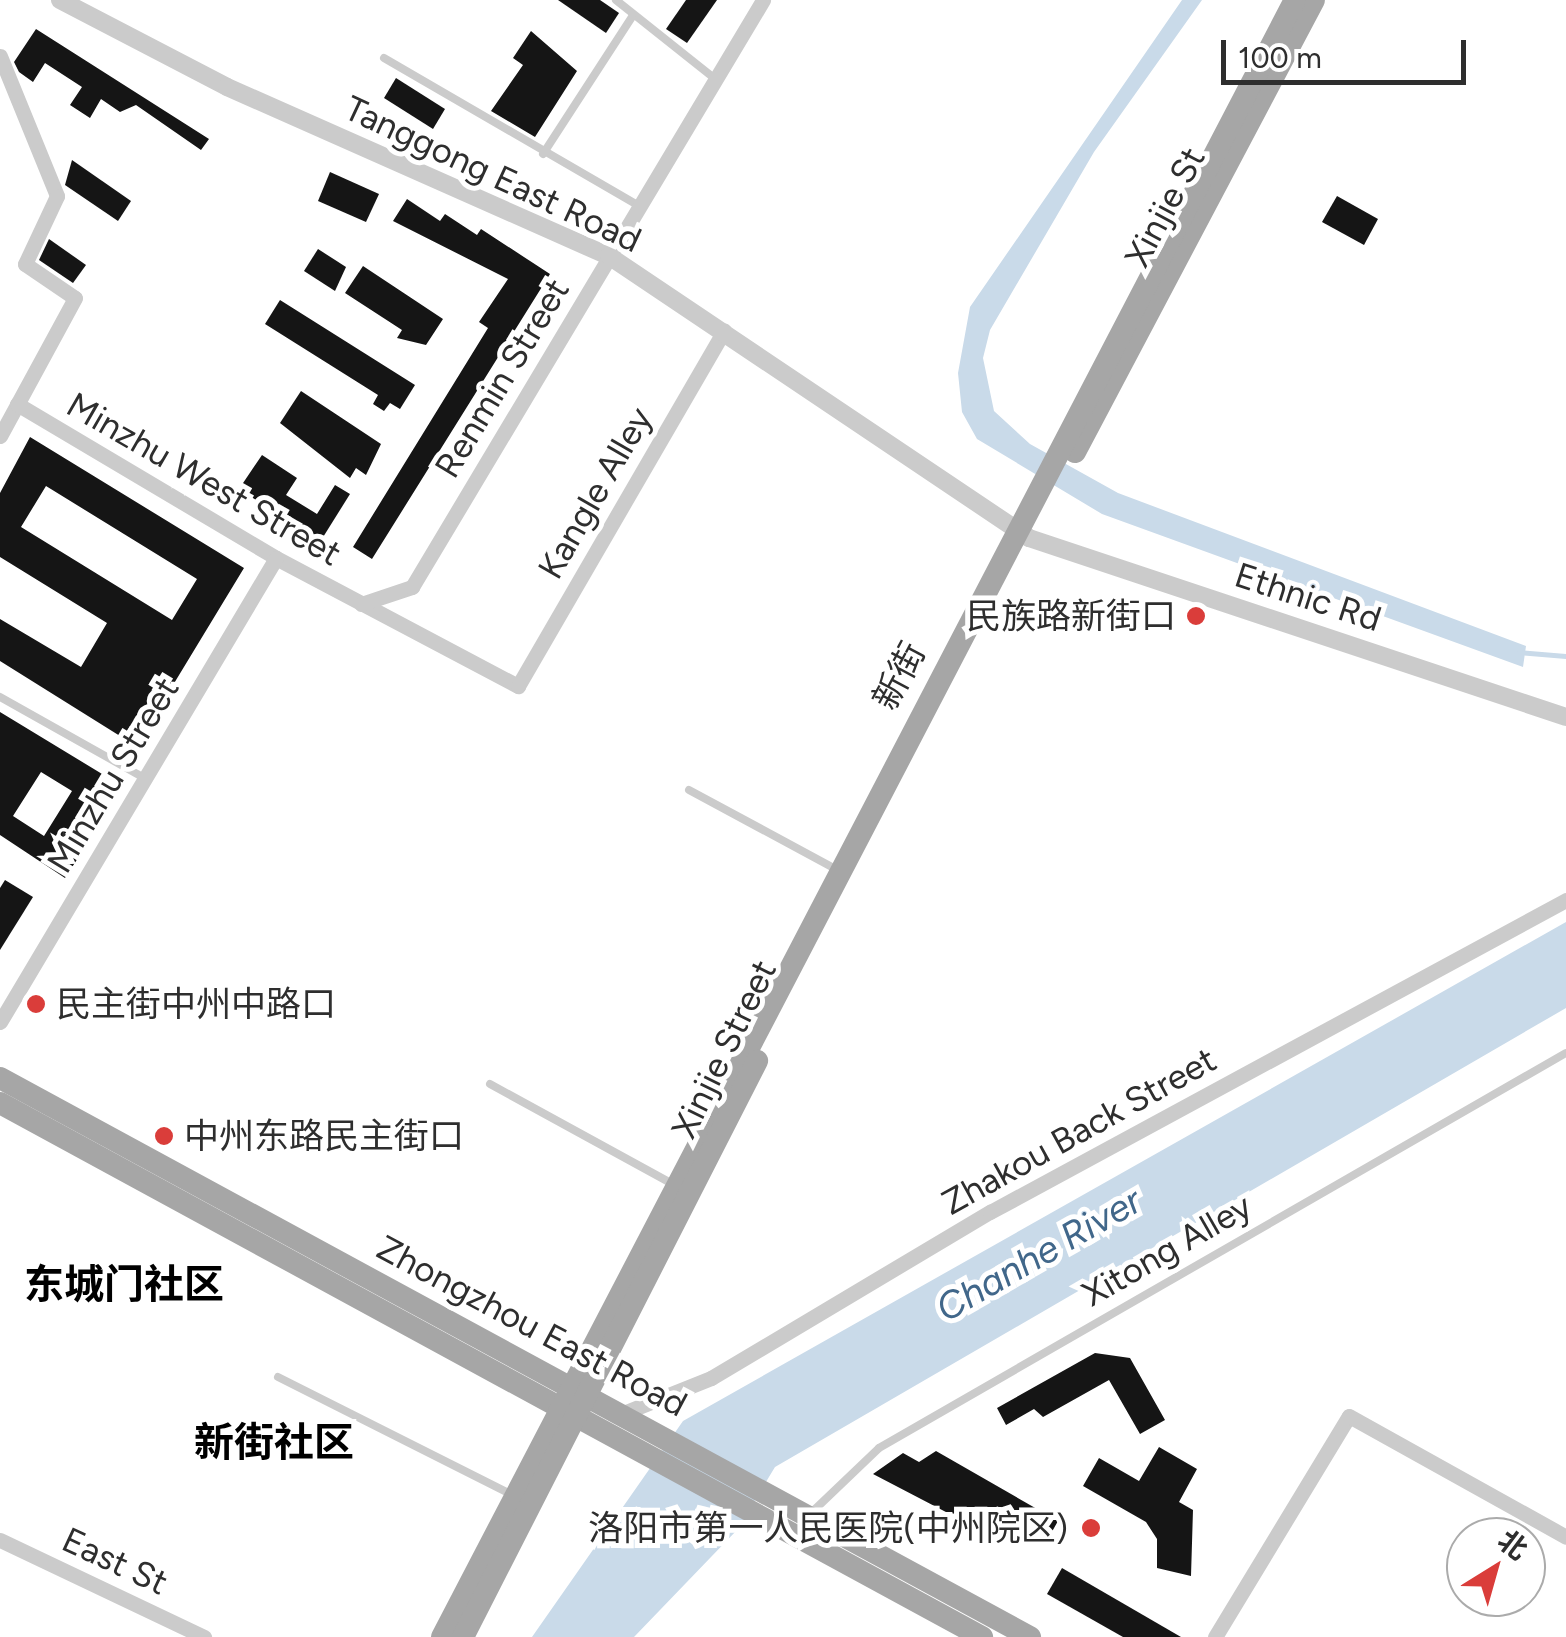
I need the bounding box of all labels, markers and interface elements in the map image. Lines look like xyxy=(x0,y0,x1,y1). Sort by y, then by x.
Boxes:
scale bar xyxy=(1226,20,1471,82)
text: 100 m xyxy=(1238,39,1322,76)
street label: Tanggong East Road xyxy=(338,87,648,261)
street label: Xinjie St xyxy=(1116,140,1214,274)
street label: Renmin Street xyxy=(426,271,578,485)
street label: Minzhu West Street xyxy=(59,383,349,575)
street label: Kangle Alley xyxy=(529,400,661,586)
street label: Ethnic Rd xyxy=(1230,554,1386,640)
place label: 民族路新街口 xyxy=(966,595,1176,637)
marker: 民族路新街口 xyxy=(1185,605,1207,627)
street label: 新街 xyxy=(864,635,934,717)
street label: Minzhu Street xyxy=(38,670,188,880)
street label: Xinjie Street xyxy=(663,953,785,1145)
place label: 民主街中州中路口 xyxy=(56,983,336,1025)
marker: 民主街中州中路口 xyxy=(25,993,47,1015)
street label: Zhakou Back Street xyxy=(935,1038,1223,1224)
place label: 中州东路民主街口 xyxy=(184,1115,464,1157)
marker: 中州东路民主街口 xyxy=(153,1125,175,1147)
water label: Chanhe River xyxy=(928,1178,1150,1332)
street label: Xitong Alley xyxy=(1075,1185,1259,1315)
street label: Zhongzhou East Road xyxy=(370,1227,694,1425)
district label: 东城门社区 xyxy=(24,1260,224,1308)
district label: 新街社区 xyxy=(194,1418,354,1466)
place label: 洛阳市第一人民医院(中州院区) xyxy=(588,1507,1068,1549)
marker: 洛阳市第一人民医院(中州院区) xyxy=(1078,1515,1104,1541)
north arrow xyxy=(1446,1517,1546,1617)
street label: East St xyxy=(56,1518,174,1604)
text: 北 xyxy=(1491,1523,1534,1567)

